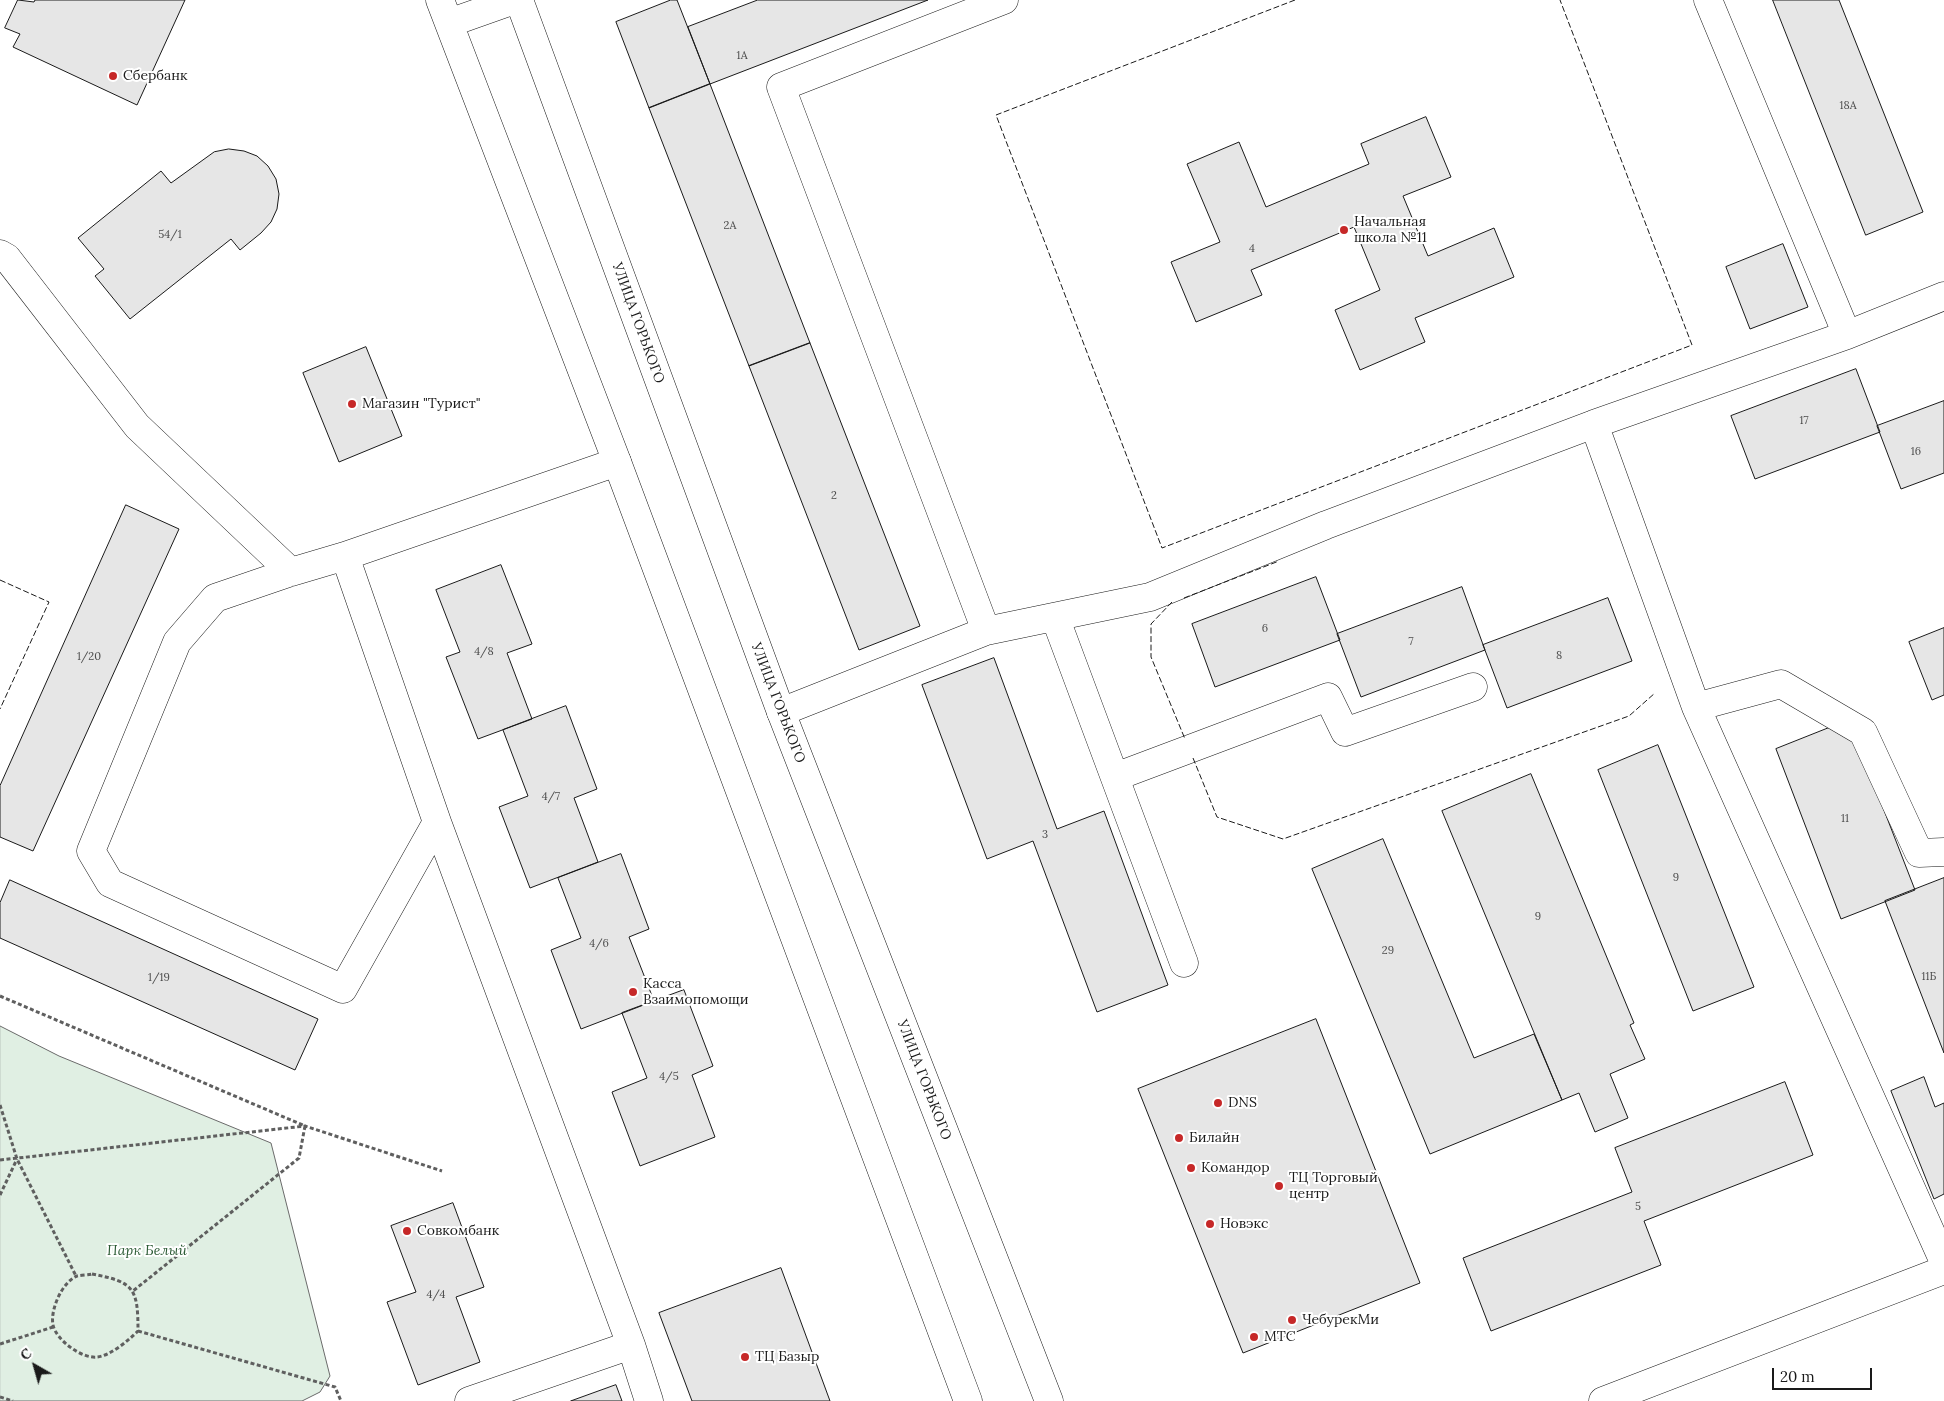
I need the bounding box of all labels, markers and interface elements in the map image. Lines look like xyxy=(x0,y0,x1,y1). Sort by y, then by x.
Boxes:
house number: 1А xyxy=(736,49,748,63)
place label: Сбербанк xyxy=(123,68,187,84)
marker: Сбербанк xyxy=(107,70,119,82)
house number: 18А xyxy=(1839,99,1857,113)
place label: Начальная школа №11 xyxy=(1354,214,1427,246)
house number: 2А xyxy=(724,219,736,233)
marker: Начальная школа №11 xyxy=(1338,224,1350,236)
house number: 54/1 xyxy=(158,228,182,242)
house number: 4 xyxy=(1249,242,1255,256)
street label: УЛИЦА ГОРЬКОГО xyxy=(608,260,668,386)
place label: Магазин "Турист" xyxy=(362,396,481,412)
marker: Магазин "Турист" xyxy=(346,398,358,410)
house number: 17 xyxy=(1799,414,1809,428)
house number: 16 xyxy=(1911,445,1921,459)
house number: 2 xyxy=(831,489,837,503)
house number: 6 xyxy=(1262,622,1268,636)
house number: 7 xyxy=(1408,635,1414,649)
street label: УЛИЦА ГОРЬКОГО xyxy=(747,641,809,765)
house number: 4/8 xyxy=(474,645,494,659)
house number: 8 xyxy=(1556,649,1562,663)
house number: 1/20 xyxy=(77,650,101,664)
house number: 4/7 xyxy=(542,790,560,804)
house number: 11 xyxy=(1841,812,1849,826)
house number: 3 xyxy=(1042,828,1048,842)
house number: 9 xyxy=(1673,871,1679,885)
house number: 9 xyxy=(1535,910,1541,924)
house number: 4/6 xyxy=(589,937,609,951)
house number: 29 xyxy=(1382,944,1394,958)
house number: 11Б xyxy=(1922,970,1936,984)
house number: 1/19 xyxy=(148,971,170,985)
place label: Касса Взаимопомощи xyxy=(643,976,748,1009)
marker: Касса Взаимопомощи xyxy=(627,986,639,998)
street label: УЛИЦА ГОРЬКОГО xyxy=(893,1018,955,1142)
house number: 4/5 xyxy=(659,1070,679,1084)
place label: DNS xyxy=(1228,1095,1257,1111)
marker: DNS xyxy=(1212,1097,1224,1109)
place label: Билайн xyxy=(1189,1130,1239,1146)
marker: Билайн xyxy=(1173,1132,1185,1144)
place label: Командор xyxy=(1201,1160,1270,1176)
marker: Командор xyxy=(1185,1162,1197,1174)
place label: ТЦ Торговый центр xyxy=(1289,1170,1378,1202)
marker: ТЦ Торговый центр xyxy=(1273,1180,1285,1192)
house number: 5 xyxy=(1635,1200,1641,1214)
place label: Новэкс xyxy=(1220,1216,1268,1232)
marker: Новэкс xyxy=(1204,1218,1216,1230)
place label: Совкомбанк xyxy=(417,1223,499,1239)
marker: Совкомбанк xyxy=(401,1225,413,1237)
park label: Парк Белый xyxy=(107,1243,187,1259)
house number: 4/4 xyxy=(427,1288,445,1302)
place label: ЧебурекМи xyxy=(1302,1312,1379,1328)
marker: ЧебурекМи xyxy=(1286,1314,1298,1326)
place label: МТС xyxy=(1264,1329,1296,1345)
marker: МТС xyxy=(1248,1331,1260,1343)
north arrow xyxy=(10,1341,60,1391)
text: С xyxy=(16,1344,35,1364)
place label: ТЦ Базыр xyxy=(755,1349,819,1365)
marker: ТЦ Базыр xyxy=(739,1351,751,1363)
scale bar xyxy=(1774,1358,1874,1390)
text: 20 m xyxy=(1780,1367,1815,1386)

